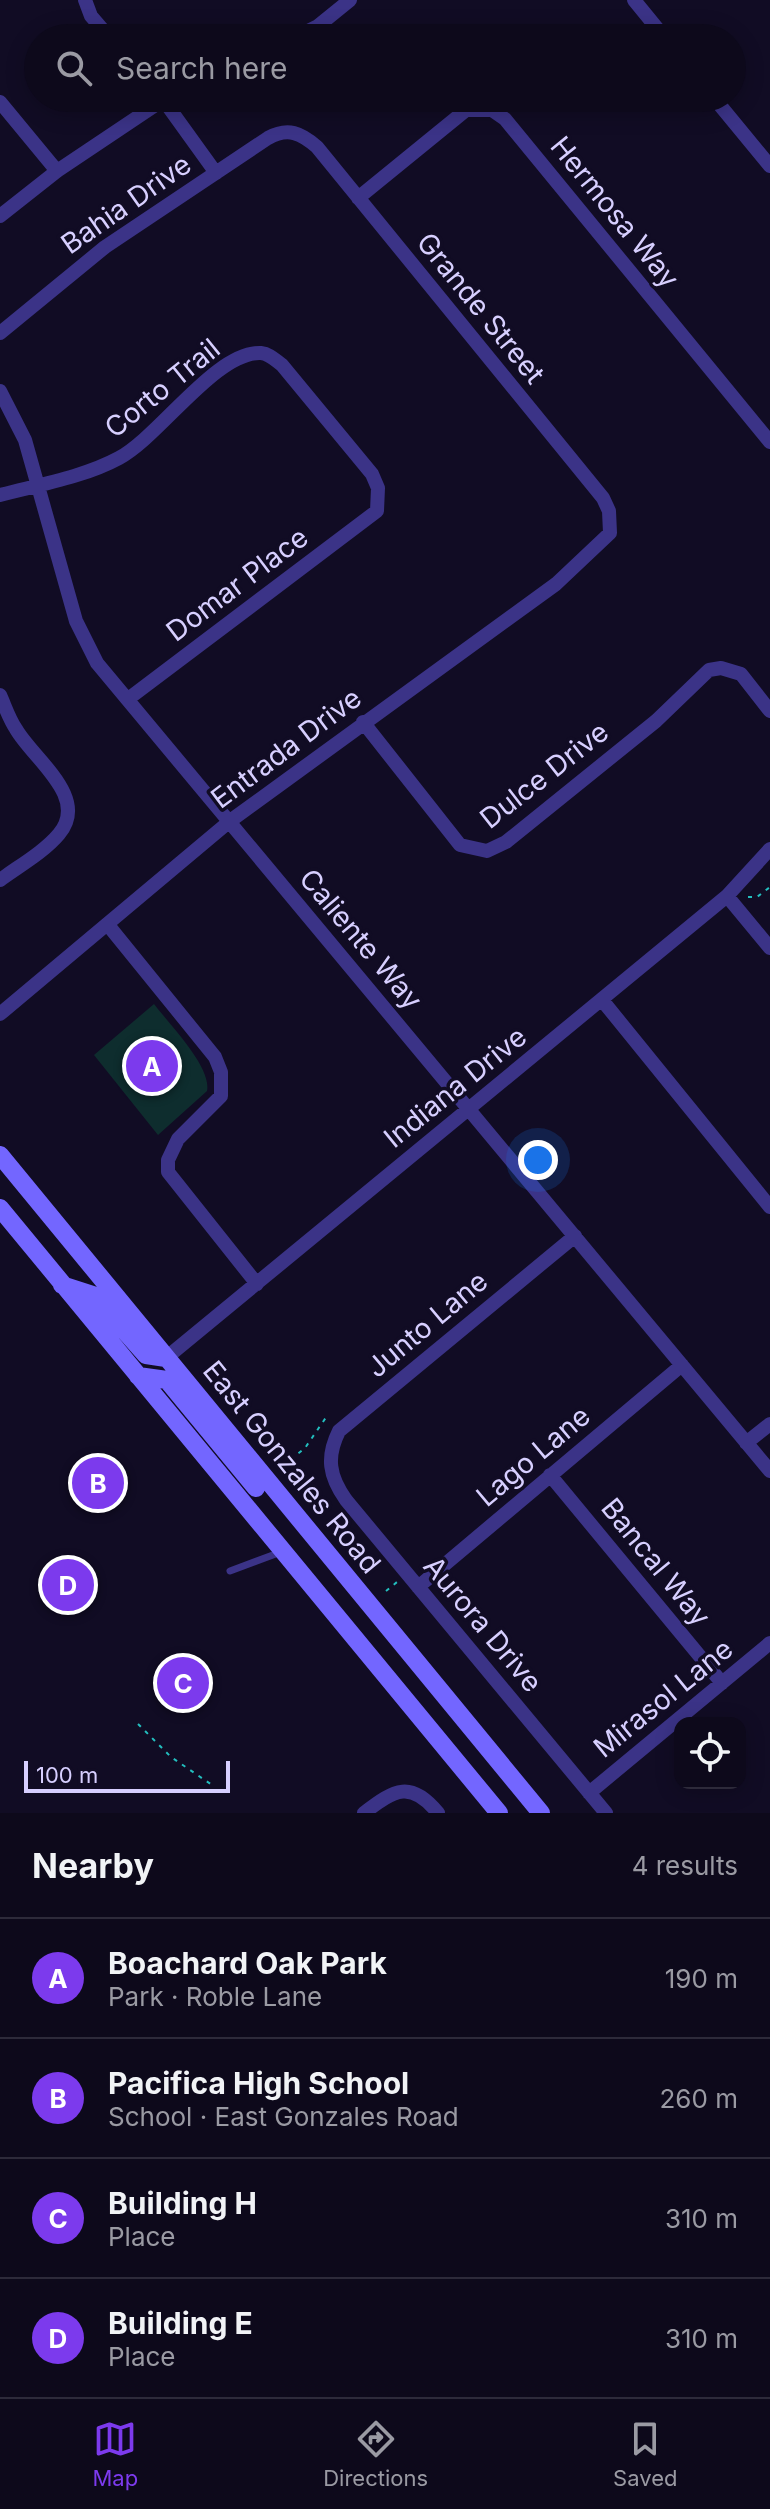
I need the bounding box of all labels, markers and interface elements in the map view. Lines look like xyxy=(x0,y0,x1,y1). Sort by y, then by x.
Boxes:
search box xyxy=(24,24,746,112)
icon: search xyxy=(52,46,96,90)
text: Search here xyxy=(116,50,288,86)
street label: Hermosa Way xyxy=(544,129,686,295)
street label: Bahia Drive xyxy=(55,147,197,261)
street label: Grande Street xyxy=(410,226,552,390)
street label: Corto Trail xyxy=(98,331,226,445)
street label: Domar Place xyxy=(160,520,314,648)
street label: Entrada Drive xyxy=(204,681,368,815)
street label: Dulce Drive xyxy=(473,714,615,836)
street label: Caliente Way xyxy=(292,862,430,1016)
street label: Indiana Drive xyxy=(377,1019,533,1155)
pin: A xyxy=(126,1036,178,1096)
your location xyxy=(518,1140,558,1180)
street label: Junto Lane xyxy=(360,1264,494,1384)
street label: East Gonzales Road xyxy=(196,1354,388,1580)
street label: Lago Lane xyxy=(469,1399,597,1513)
pin: B xyxy=(72,1453,124,1513)
street label: Bancal Way xyxy=(594,1491,718,1633)
street label: Aurora Drive xyxy=(417,1549,549,1699)
pin: D xyxy=(42,1555,94,1615)
street label: Mirasol Lane xyxy=(587,1632,739,1764)
pin: C xyxy=(157,1653,209,1713)
map controls xyxy=(674,1717,746,1789)
button: locate xyxy=(674,1717,746,1789)
scale bar xyxy=(24,1757,230,1793)
text: 100 m xyxy=(36,1762,98,1788)
text: Nearby xyxy=(32,1845,154,1886)
text: 4 results xyxy=(632,1850,738,1881)
text: Boachard Oak Park xyxy=(108,1945,387,1981)
text: A xyxy=(48,1963,68,1994)
text: 190 m xyxy=(665,1963,738,1994)
text: Park · Roble Lane xyxy=(108,1981,322,2012)
text: Pacifica High School xyxy=(108,2065,409,2101)
text: B xyxy=(49,2083,67,2114)
text: 260 m xyxy=(660,2083,738,2114)
text: School · East Gonzales Road xyxy=(108,2101,459,2132)
text: Building H xyxy=(108,2185,257,2221)
text: C xyxy=(48,2203,68,2234)
text: 310 m xyxy=(665,2203,738,2234)
text: Place xyxy=(108,2221,176,2252)
text: Building E xyxy=(108,2305,253,2341)
text: D xyxy=(49,2323,67,2354)
text: 310 m xyxy=(665,2323,738,2354)
text: Place xyxy=(108,2341,176,2372)
tab: Map xyxy=(93,2417,138,2491)
tab: Directions xyxy=(323,2417,428,2491)
tab: Saved xyxy=(613,2417,677,2491)

